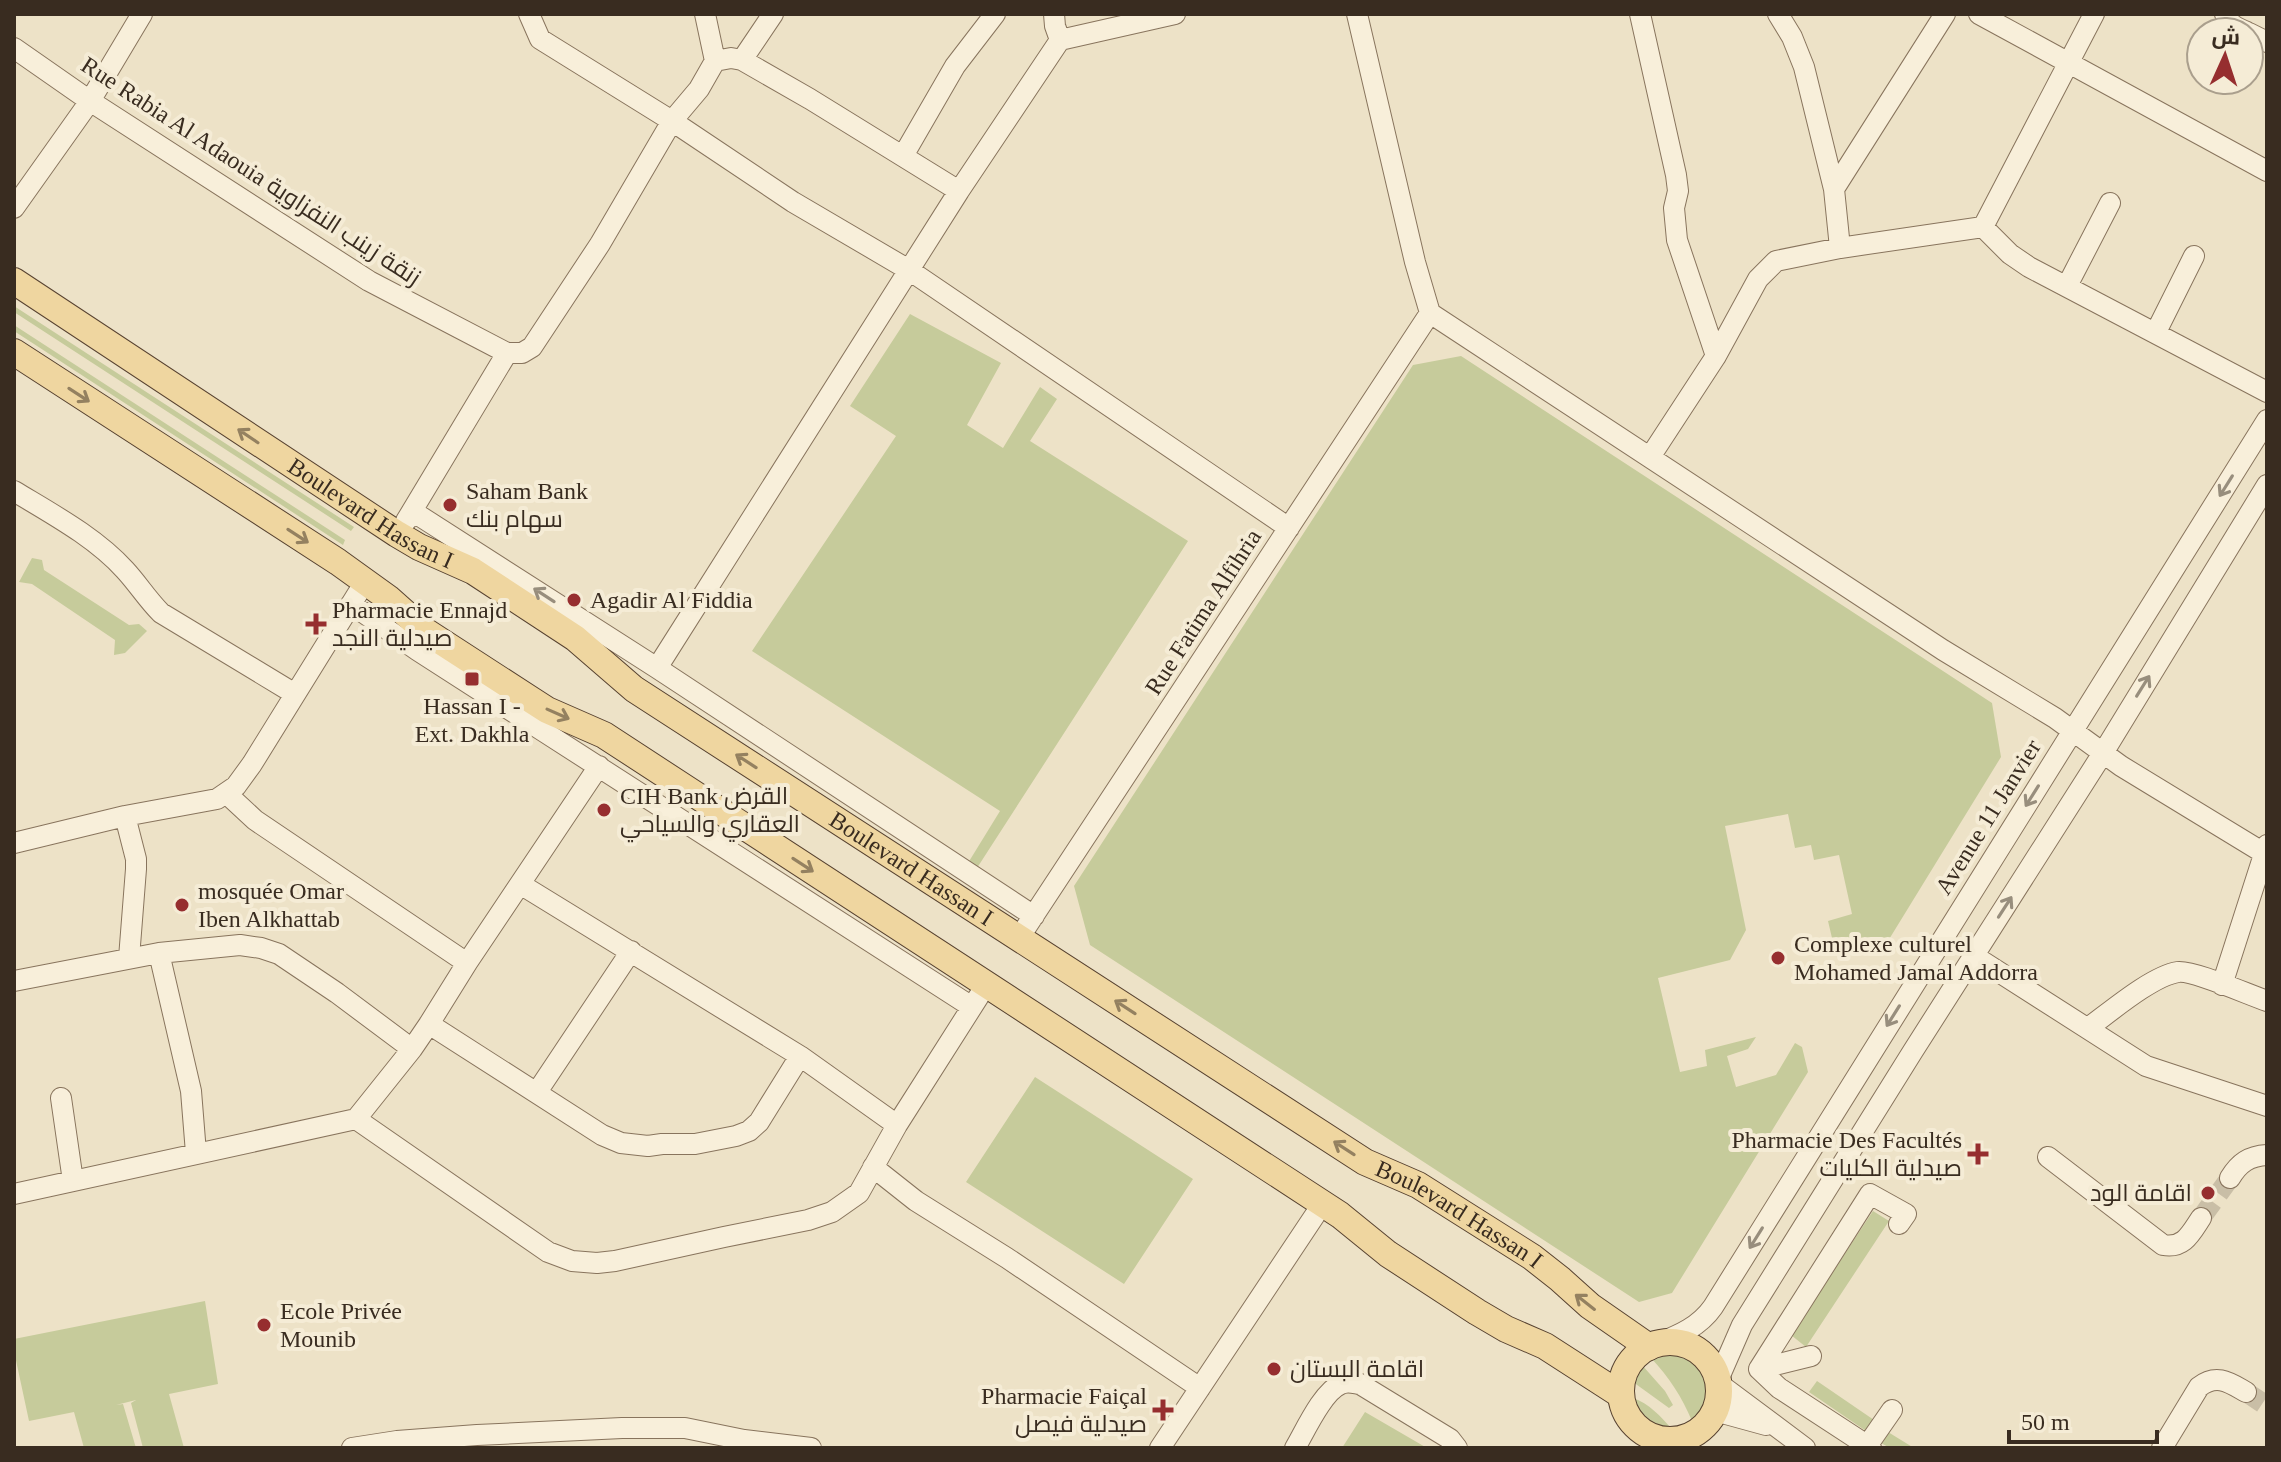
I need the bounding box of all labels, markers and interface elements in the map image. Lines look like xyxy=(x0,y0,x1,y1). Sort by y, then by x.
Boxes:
north arrow xyxy=(2185,16,2265,96)
text: ش xyxy=(2211,23,2241,51)
street label: Rue Rabia Al Adaouia زنقة زينب النفزاوية xyxy=(77,51,425,291)
one-way arrow xyxy=(68,386,90,403)
one-way arrow xyxy=(237,428,260,444)
street label: Boulevard Hassan I xyxy=(283,453,457,574)
one-way arrow xyxy=(2217,474,2233,497)
place label: Saham Bank سهام بنك xyxy=(466,478,588,535)
marker: Saham Bank سهام بنك xyxy=(441,496,459,514)
street label: Rue Fatima Alfihria xyxy=(1140,524,1266,700)
one-way arrow xyxy=(286,528,308,544)
one-way arrow xyxy=(534,587,556,604)
place label: Agadir Al Fiddia xyxy=(590,587,753,613)
marker: Agadir Al Fiddia xyxy=(565,591,583,609)
place label: Pharmacie Ennajd صيدلية النجد xyxy=(332,597,507,651)
marker: Pharmacie Ennajd صيدلية النجد xyxy=(307,615,325,633)
marker: Hassan I - Ext. Dakhla xyxy=(463,670,481,688)
one-way arrow xyxy=(2136,675,2152,698)
place label: Hassan I - Ext. Dakhla xyxy=(415,693,530,747)
one-way arrow xyxy=(546,707,570,722)
street label: Avenue 11 Janvier xyxy=(1930,735,2046,899)
one-way arrow xyxy=(735,753,757,769)
place label: CIH Bank القرض العقاري والسياحي xyxy=(620,783,800,843)
one-way arrow xyxy=(2023,785,2040,807)
marker: CIH Bank القرض العقاري والسياحي xyxy=(595,801,613,819)
street label: Boulevard Hassan I xyxy=(825,806,998,931)
one-way arrow xyxy=(791,856,813,873)
place label: mosquée Omar Iben Alkhattab xyxy=(198,878,344,932)
marker: mosquée Omar Iben Alkhattab xyxy=(173,896,191,914)
one-way arrow xyxy=(1996,896,2013,918)
place label: Complexe culturel Mohamed Jamal Addorra xyxy=(1794,931,2038,985)
marker: Complexe culturel Mohamed Jamal Addorra xyxy=(1769,949,1787,967)
one-way arrow xyxy=(1115,999,1137,1016)
one-way arrow xyxy=(1885,1005,1901,1027)
place label: Pharmacie Des Facultés صيدلية الكليات xyxy=(1731,1127,1962,1181)
one-way arrow xyxy=(1333,1140,1356,1156)
marker: Pharmacie Des Facultés صيدلية الكليات xyxy=(1969,1145,1987,1163)
street label: Boulevard Hassan I xyxy=(1372,1155,1548,1273)
place label: اقامة الود xyxy=(2090,1180,2192,1206)
marker: اقامة الود xyxy=(2199,1184,2217,1202)
one-way arrow xyxy=(1748,1226,1765,1248)
one-way arrow xyxy=(1575,1294,1596,1311)
place label: Ecole Privée Mounib xyxy=(280,1298,402,1352)
marker: Ecole Privée Mounib xyxy=(255,1316,273,1334)
place label: اقامة البستان xyxy=(1290,1356,1424,1383)
marker: اقامة البستان xyxy=(1265,1360,1283,1378)
place label: Pharmacie Faiçal صيدلية فيصل xyxy=(981,1383,1147,1438)
scale bar xyxy=(2009,1394,2157,1444)
marker: Pharmacie Faiçal صيدلية فيصل xyxy=(1154,1401,1172,1419)
text: 50 m xyxy=(2021,1409,2070,1435)

